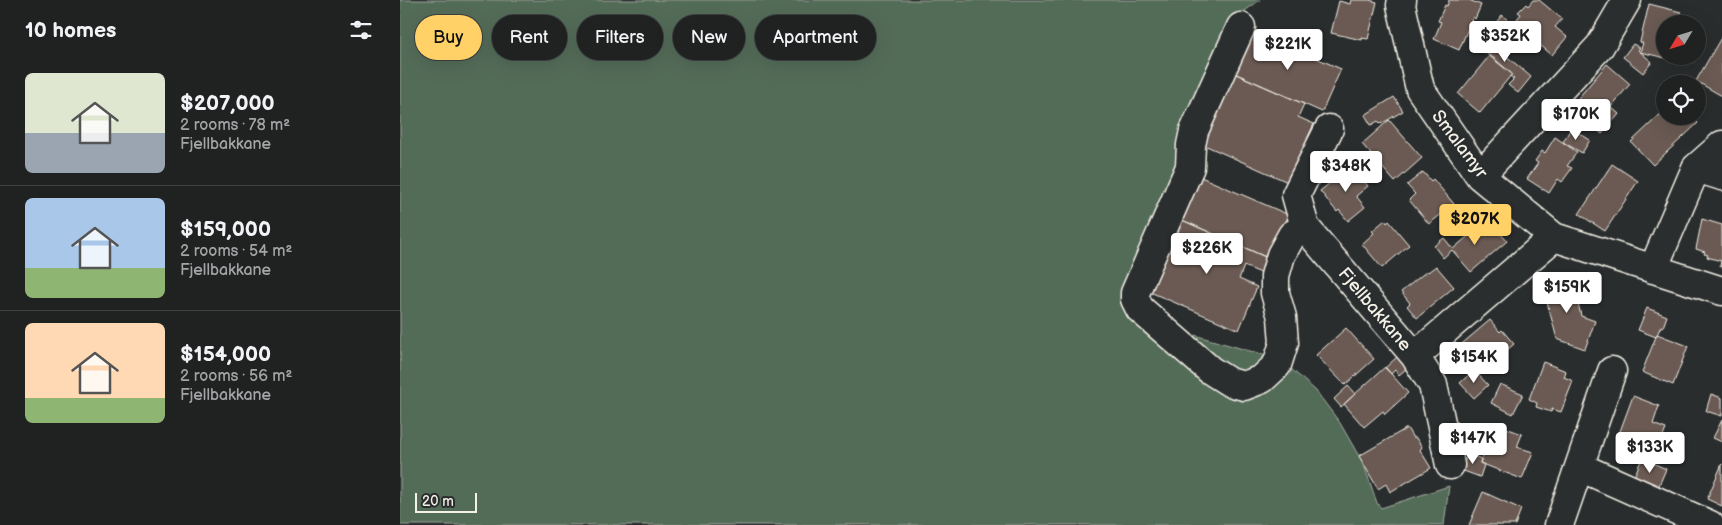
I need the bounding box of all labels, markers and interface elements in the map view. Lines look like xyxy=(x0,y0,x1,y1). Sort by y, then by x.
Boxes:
chip: Buy xyxy=(415,15,482,60)
chip: Rent xyxy=(492,15,567,60)
chip: Filters xyxy=(577,15,663,60)
chip: New xyxy=(673,15,745,60)
chip: Apartment xyxy=(755,15,876,60)
north arrow xyxy=(1656,15,1706,65)
map controls xyxy=(1656,15,1706,125)
icon: filters xyxy=(347,16,375,44)
text: 10 homes xyxy=(25,18,116,43)
pin: $352K xyxy=(1470,20,1540,63)
text: $352K xyxy=(1480,27,1530,46)
pin: $221K xyxy=(1253,28,1323,71)
text: $221K xyxy=(1265,35,1312,54)
button: locate xyxy=(1656,75,1706,125)
text: $207,000 xyxy=(180,91,275,116)
icon: home xyxy=(65,93,125,153)
pin: $170K xyxy=(1541,98,1611,141)
text: $170K xyxy=(1553,105,1599,124)
street label: Smalamyr xyxy=(1427,106,1492,183)
text: 2 rooms · 78 m² xyxy=(180,116,290,135)
text: Fjellbakkane xyxy=(180,135,271,154)
pin: $348K xyxy=(1311,150,1381,193)
text: $348K xyxy=(1321,157,1371,176)
pin: $207K xyxy=(1440,204,1510,246)
text: $207K xyxy=(1450,210,1500,229)
text: $159,000 xyxy=(180,217,271,242)
icon: home xyxy=(65,218,125,278)
pin: $226K xyxy=(1172,232,1242,275)
text: $226K xyxy=(1182,239,1232,258)
text: 2 rooms · 54 m² xyxy=(180,242,292,261)
text: Fjellbakkane xyxy=(180,261,271,280)
street label: Fjellbakkane xyxy=(1334,263,1416,356)
pin: $159K xyxy=(1532,272,1602,314)
text: $159K xyxy=(1544,278,1590,297)
text: $154,000 xyxy=(180,342,271,367)
pin: $154K xyxy=(1439,342,1509,384)
icon: home xyxy=(65,343,125,403)
text: $154K xyxy=(1451,348,1497,367)
text: 2 rooms · 56 m² xyxy=(180,367,292,386)
text: Fjellbakkane xyxy=(180,386,271,405)
pin: $147K xyxy=(1438,422,1508,465)
text: $147K xyxy=(1450,429,1496,448)
pin: $133K xyxy=(1615,432,1685,474)
text: $133K xyxy=(1627,438,1673,457)
scale bar xyxy=(415,490,478,513)
text: 20 m xyxy=(422,493,454,510)

